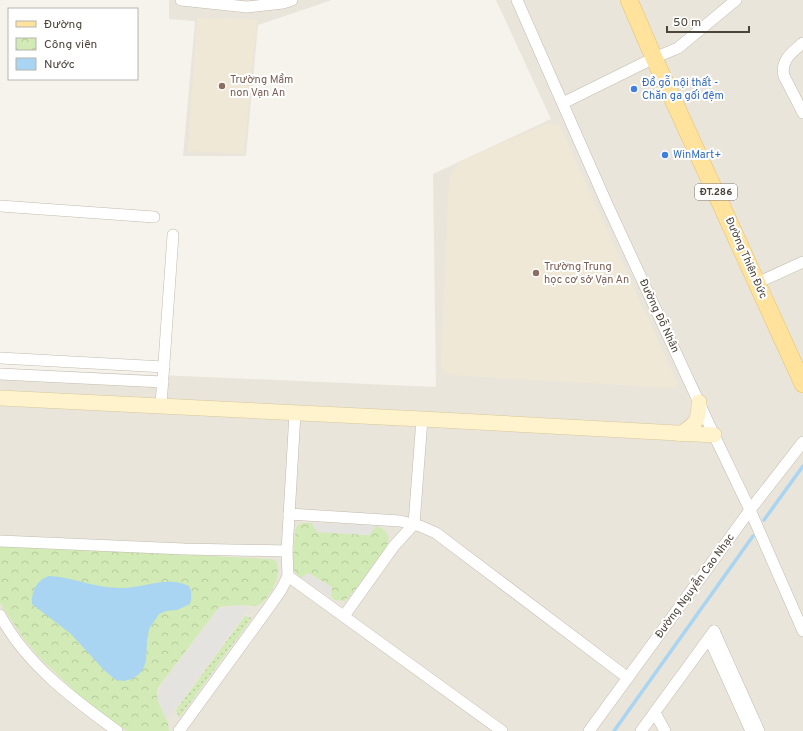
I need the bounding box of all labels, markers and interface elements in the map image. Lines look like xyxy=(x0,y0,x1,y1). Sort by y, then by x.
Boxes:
legend xyxy=(8,8,138,80)
scale bar xyxy=(667,8,749,34)
text: 50 m xyxy=(673,15,701,31)
text: Đường xyxy=(44,17,82,33)
text: Công viên xyxy=(44,37,97,53)
text: Nước xyxy=(44,57,75,73)
place label: Trường Mầm non Vạn An xyxy=(230,73,293,100)
place label: Đồ gỗ nội thất - Chăn ga gối đệm xyxy=(642,75,724,103)
marker: Trường Mầm non Vạn An xyxy=(217,81,227,91)
marker: Đồ gỗ nội thất - Chăn ga gối đệm xyxy=(629,84,639,94)
place label: WinMart+ xyxy=(673,148,721,162)
marker: WinMart+ xyxy=(660,150,670,160)
road number: ĐT.286 xyxy=(695,184,737,200)
street label: Đường Thiên Đức xyxy=(722,215,770,301)
place label: Trường Trung học cơ sở Vạn An xyxy=(544,260,629,287)
marker: Trường Trung học cơ sở Vạn An xyxy=(531,268,541,278)
street label: Đường Đỗ Nhân xyxy=(636,276,683,355)
street label: Đường Nguyễn Cao Nhạc xyxy=(652,530,738,641)

